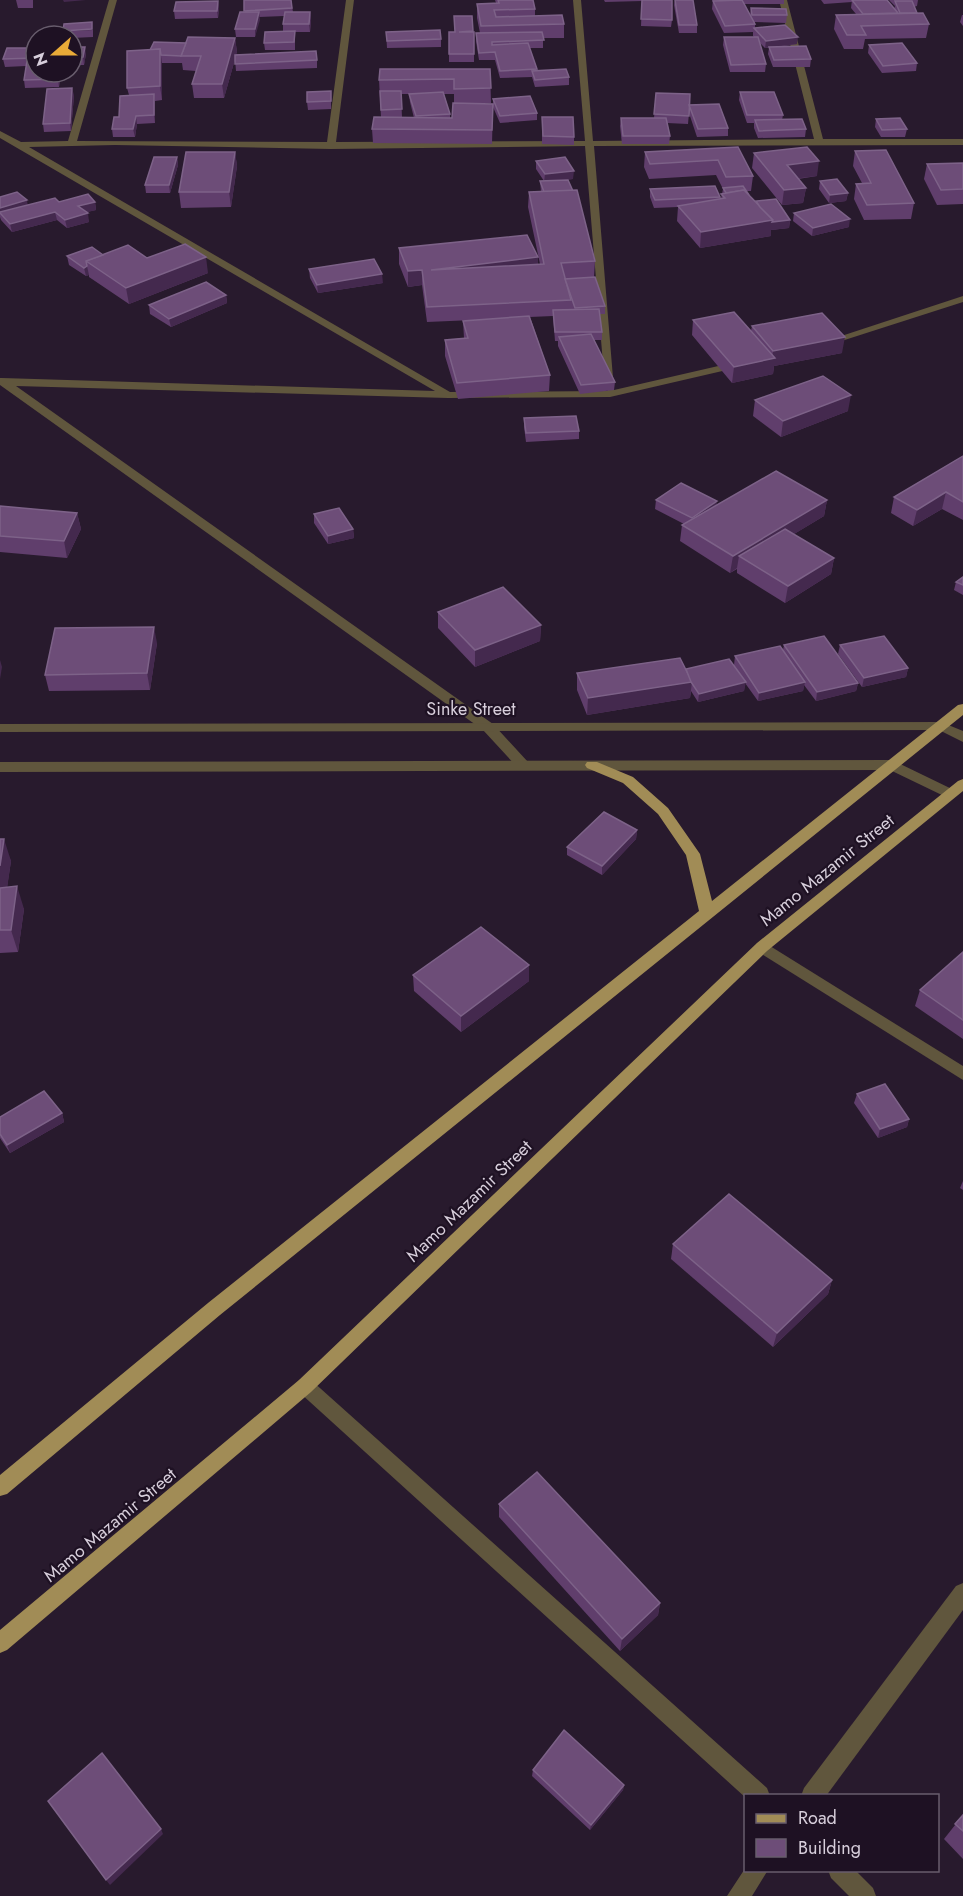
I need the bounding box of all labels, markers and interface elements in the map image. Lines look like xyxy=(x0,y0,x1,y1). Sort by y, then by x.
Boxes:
north arrow xyxy=(24,24,84,84)
text: N xyxy=(27,49,53,69)
street label: Sinke Street xyxy=(426,696,516,722)
street label: Mamo Mazamir Street xyxy=(754,807,900,932)
street label: Mamo Mazamir Street xyxy=(400,1134,538,1268)
street label: Mamo Mazamir Street xyxy=(38,1461,182,1588)
legend xyxy=(744,1794,939,1872)
text: Road xyxy=(798,1805,837,1831)
text: Building xyxy=(798,1835,861,1861)

